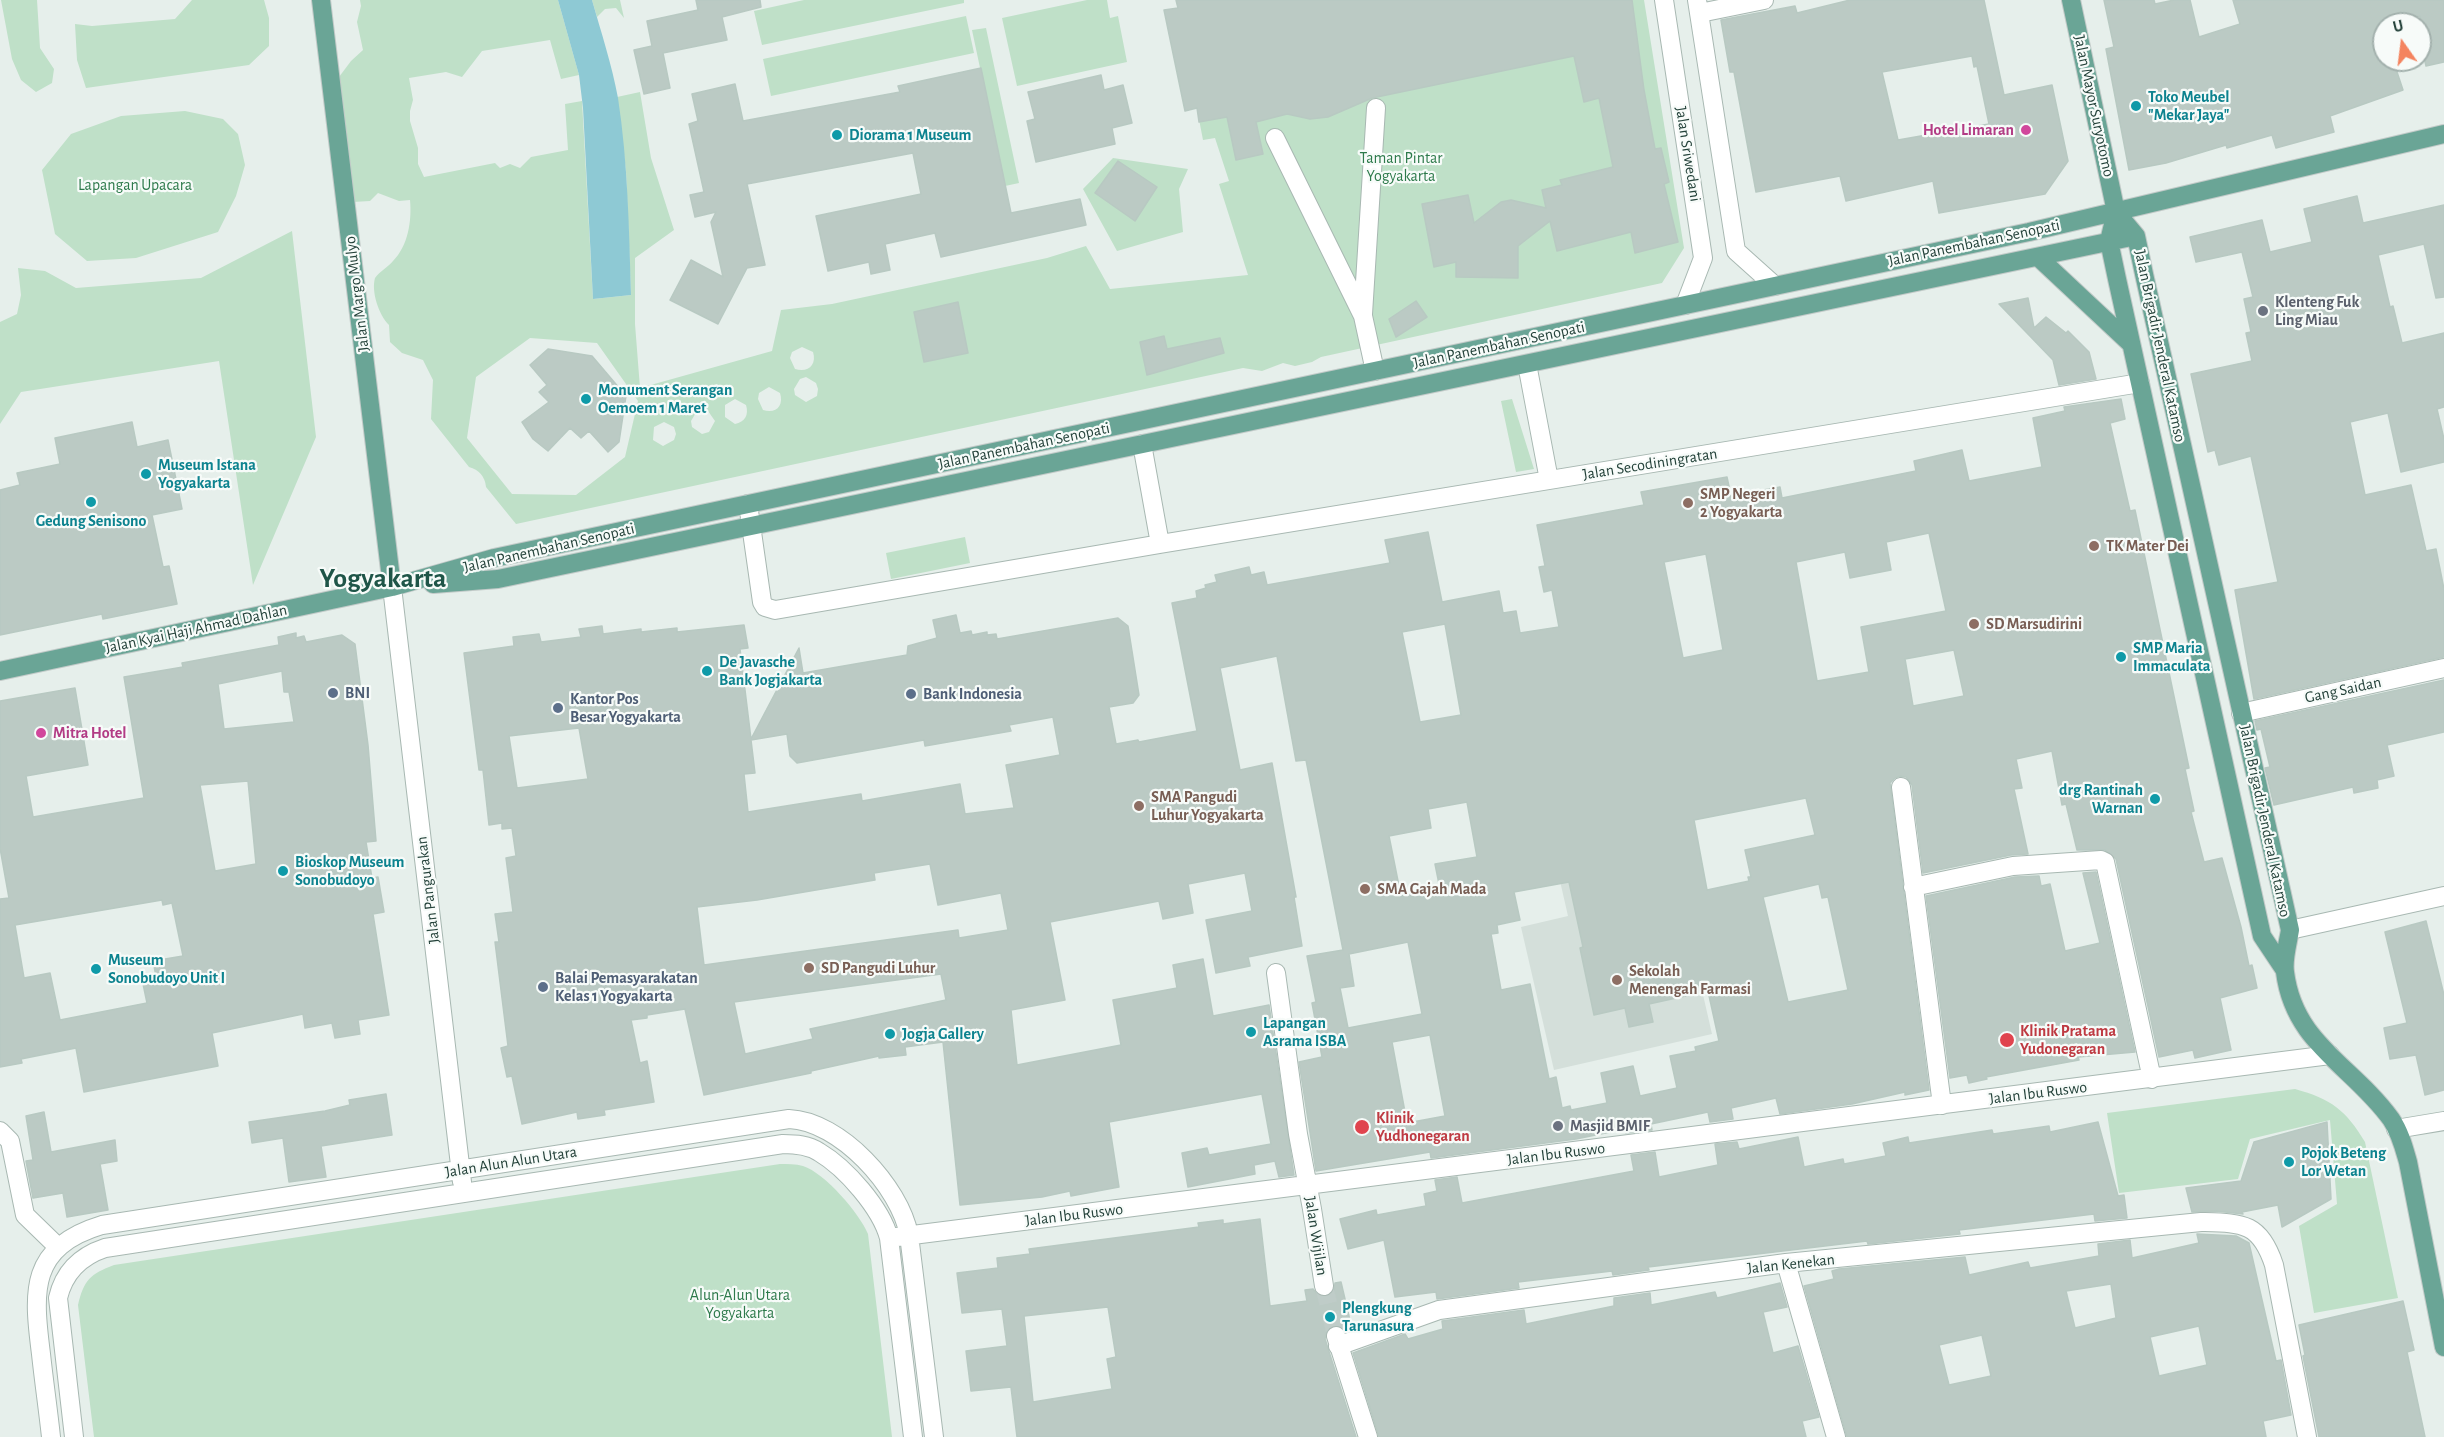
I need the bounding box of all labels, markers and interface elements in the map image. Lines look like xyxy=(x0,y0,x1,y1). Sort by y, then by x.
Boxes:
north arrow xyxy=(2372,12,2432,72)
text: U xyxy=(2391,17,2405,35)
street label: Jalan Mayor Suryotomo xyxy=(2070,33,2118,179)
place label: Toko Meubel "Mekar Jaya" xyxy=(2148,87,2229,125)
marker: Toko Meubel "Mekar Jaya" xyxy=(2129,99,2143,113)
street label: Jalan Sriwedani xyxy=(1671,105,1705,203)
place label: Hotel Limaran xyxy=(1923,120,2014,140)
marker: Hotel Limaran xyxy=(2019,123,2033,137)
place label: Diorama 1 Museum xyxy=(849,125,971,145)
marker: Diorama 1 Museum xyxy=(830,128,844,142)
park label: Taman Pintar Yogyakarta xyxy=(1360,148,1442,186)
park label: Lapangan Upacara xyxy=(78,175,192,195)
street label: Jalan Panembahan Senopati xyxy=(1886,215,2062,271)
street label: Jalan Margo Mulyo xyxy=(340,235,374,353)
street label: Jalan Brigadir Jenderal Katamso xyxy=(2130,248,2190,444)
place label: Klenteng Fuk Ling Miau xyxy=(2275,292,2359,330)
marker: Klenteng Fuk Ling Miau xyxy=(2256,304,2270,318)
street label: Jalan Panembahan Senopati xyxy=(1411,317,1587,373)
place label: Monument Serangan Oemoem 1 Maret xyxy=(598,380,732,418)
marker: Monument Serangan Oemoem 1 Maret xyxy=(579,392,593,406)
street label: Jalan Panembahan Senopati xyxy=(936,418,1112,474)
street label: Jalan Secodiningratan xyxy=(1581,444,1719,484)
place label: Museum Istana Yogyakarta xyxy=(158,455,256,493)
marker: Museum Istana Yogyakarta xyxy=(139,467,153,481)
place label: SMP Negeri 2 Yogyakarta xyxy=(1700,484,1782,522)
marker: Gedung Senisono xyxy=(84,495,98,509)
marker: SMP Negeri 2 Yogyakarta xyxy=(1681,496,1695,510)
place label: Gedung Senisono xyxy=(36,511,146,531)
street label: Jalan Panembahan Senopati xyxy=(462,519,636,577)
place label: TK Mater Dei xyxy=(2106,536,2189,556)
marker: TK Mater Dei xyxy=(2087,539,2101,553)
district label: Yogyakarta xyxy=(320,562,446,596)
street label: Jalan Kyai Haji Ahmad Dahlan xyxy=(103,600,289,658)
place label: SD Marsudirini xyxy=(1986,614,2082,634)
marker: SD Marsudirini xyxy=(1967,617,1981,631)
place label: SMP Maria Immaculata xyxy=(2133,638,2211,676)
marker: SMP Maria Immaculata xyxy=(2114,650,2128,664)
place label: De Javasche Bank Jogjakarta xyxy=(719,652,822,690)
marker: De Javasche Bank Jogjakarta xyxy=(700,664,714,678)
street label: Gang Saidan xyxy=(2303,673,2383,707)
place label: BNI xyxy=(345,683,370,703)
place label: Bank Indonesia xyxy=(923,684,1022,704)
marker: BNI xyxy=(326,686,340,700)
marker: Bank Indonesia xyxy=(904,687,918,701)
place label: Kantor Pos Besar Yogyakarta xyxy=(570,689,681,727)
marker: Kantor Pos Besar Yogyakarta xyxy=(551,701,565,715)
place label: Mitra Hotel xyxy=(53,723,127,743)
street label: Jalan Brigadir Jenderal Katamso xyxy=(2235,723,2295,919)
marker: Mitra Hotel xyxy=(34,726,48,740)
place label: drg Rantinah Warnan xyxy=(2059,780,2143,818)
place label: SMA Pangudi Luhur Yogyakarta xyxy=(1151,787,1264,825)
marker: drg Rantinah Warnan xyxy=(2148,792,2162,806)
marker: SMA Pangudi Luhur Yogyakarta xyxy=(1132,799,1146,813)
street label: Jalan Pangurakan xyxy=(412,835,444,945)
place label: Bioskop Museum Sonobudoyo xyxy=(295,852,404,890)
marker: Bioskop Museum Sonobudoyo xyxy=(276,864,290,878)
place label: SMA Gajah Mada xyxy=(1377,879,1486,899)
marker: SMA Gajah Mada xyxy=(1358,882,1372,896)
place label: Museum Sonobudoyo Unit I xyxy=(108,950,225,988)
place label: SD Pangudi Luhur xyxy=(821,958,935,978)
marker: SD Pangudi Luhur xyxy=(802,961,816,975)
place label: Sekolah Menengah Farmasi xyxy=(1629,961,1751,999)
marker: Museum Sonobudoyo Unit I xyxy=(89,962,103,976)
place label: Balai Pemasyarakatan Kelas 1 Yogyakarta xyxy=(555,968,698,1006)
marker: Sekolah Menengah Farmasi xyxy=(1610,973,1624,987)
marker: Balai Pemasyarakatan Kelas 1 Yogyakarta xyxy=(536,980,550,994)
place label: Lapangan Asrama ISBA xyxy=(1263,1013,1346,1051)
place label: Klinik Pratama Yudonegaran xyxy=(2020,1021,2116,1059)
place label: Jogja Gallery xyxy=(902,1024,984,1044)
marker: Lapangan Asrama ISBA xyxy=(1244,1025,1258,1039)
marker: Jogja Gallery xyxy=(883,1027,897,1041)
marker: Klinik Pratama Yudonegaran xyxy=(1998,1031,2016,1049)
street label: Jalan Ibu Ruswo xyxy=(1988,1077,2088,1109)
place label: Klinik Yudhonegaran xyxy=(1376,1108,1470,1146)
place label: Masjid BMIF xyxy=(1570,1116,1650,1136)
marker: Klinik Yudhonegaran xyxy=(1353,1118,1371,1136)
marker: Masjid BMIF xyxy=(1551,1119,1565,1133)
street label: Jalan Ibu Ruswo xyxy=(1506,1138,1606,1170)
street label: Jalan Alun Alun Utara xyxy=(444,1142,578,1182)
place label: Pojok Beteng Lor Wetan xyxy=(2301,1143,2386,1181)
marker: Pojok Beteng Lor Wetan xyxy=(2282,1155,2296,1169)
street label: Jalan Wijilan xyxy=(1300,1195,1332,1277)
street label: Jalan Ibu Ruswo xyxy=(1024,1199,1124,1231)
street label: Jalan Kenekan xyxy=(1746,1250,1836,1278)
park label: Alun-Alun Utara Yogyakarta xyxy=(690,1285,790,1323)
place label: Plengkung Tarunasura xyxy=(1342,1298,1414,1336)
marker: Plengkung Tarunasura xyxy=(1323,1310,1337,1324)

